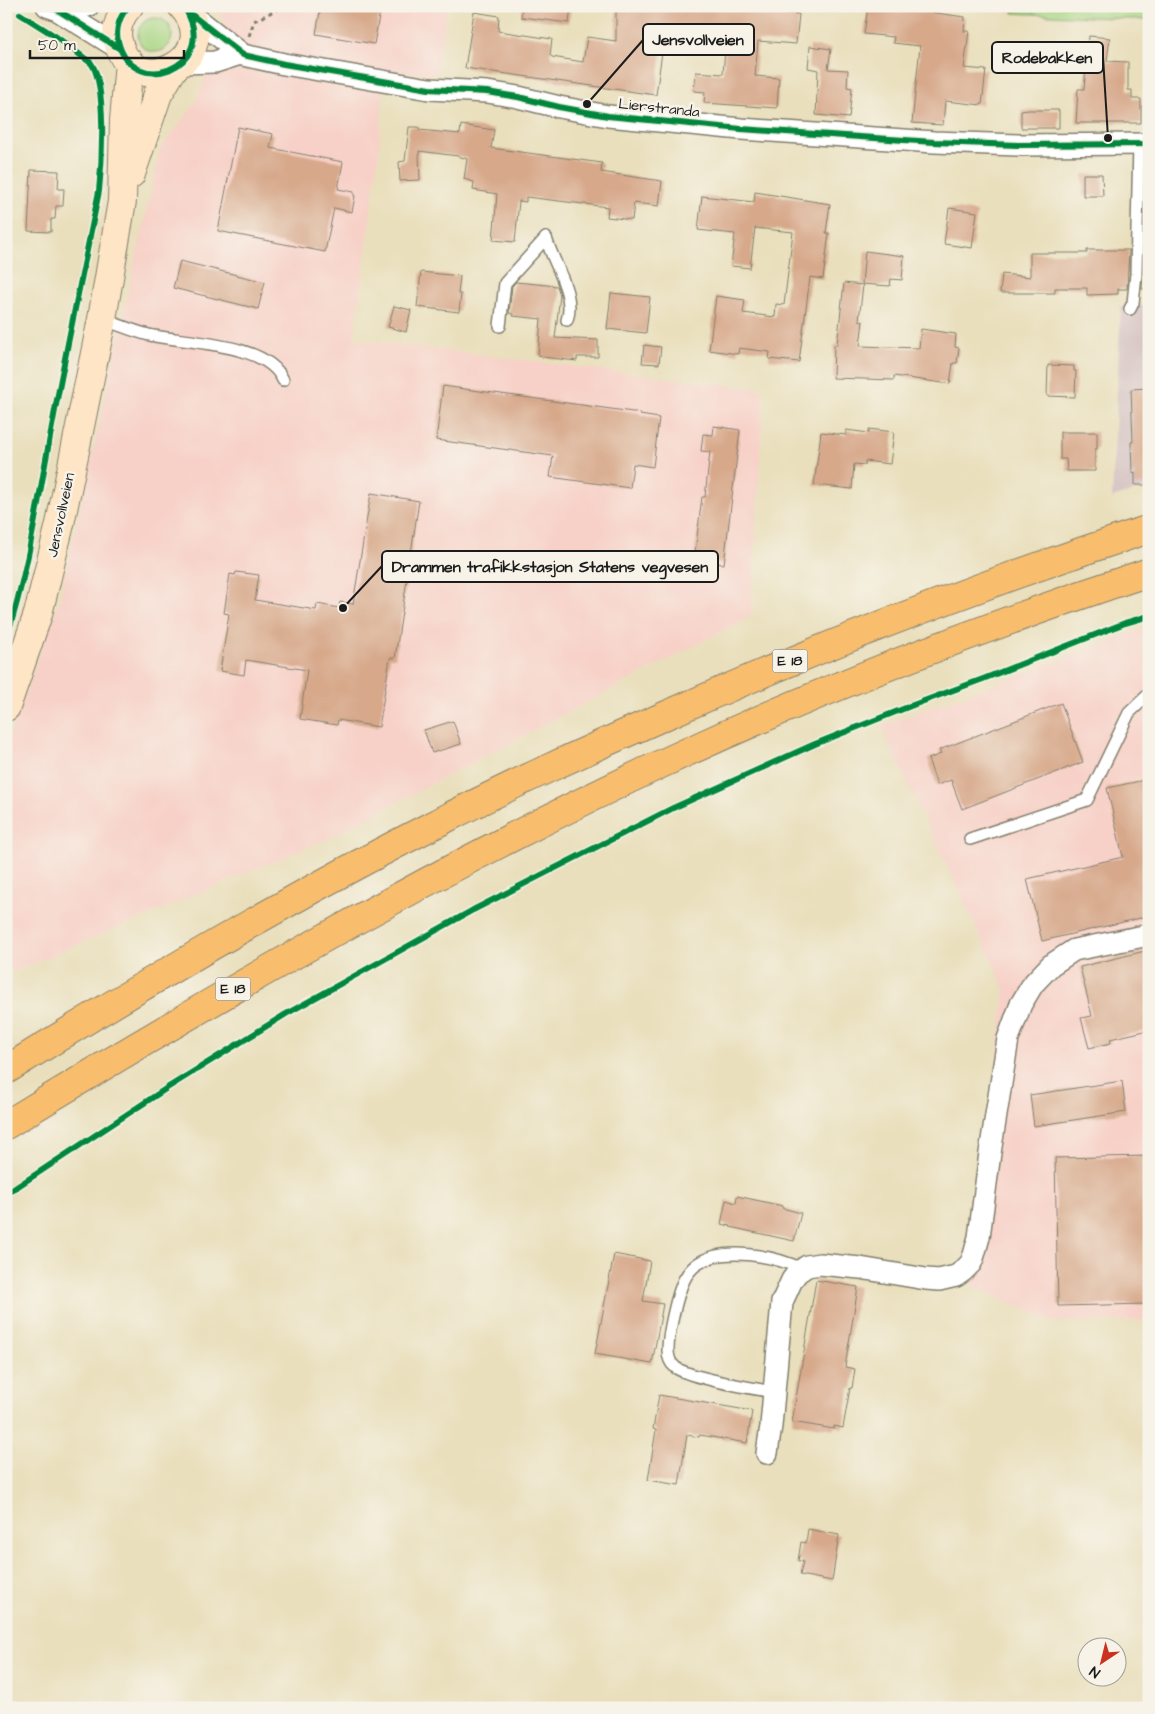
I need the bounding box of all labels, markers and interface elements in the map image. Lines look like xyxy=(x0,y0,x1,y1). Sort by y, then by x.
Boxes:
callout: Jensvollveien xyxy=(643,24,754,55)
scale bar xyxy=(30,28,184,60)
text: Jensvollveien xyxy=(651,29,744,51)
text: 50 m xyxy=(38,35,76,56)
callout: Rodebakken xyxy=(992,42,1103,73)
text: Rodebakken xyxy=(1002,47,1092,69)
street label: Lierstranda xyxy=(617,93,701,123)
street label: Jensvollveien xyxy=(42,470,80,559)
callout: Drammen trafikkstasjon Statens vegvesen xyxy=(382,551,718,582)
text: Drammen trafikkstasjon Statens vegvesen xyxy=(392,556,708,580)
road number: E 18 xyxy=(772,649,808,672)
road number: E 18 xyxy=(216,978,250,1001)
north arrow xyxy=(1078,1636,1128,1686)
text: N xyxy=(1086,1661,1104,1683)

